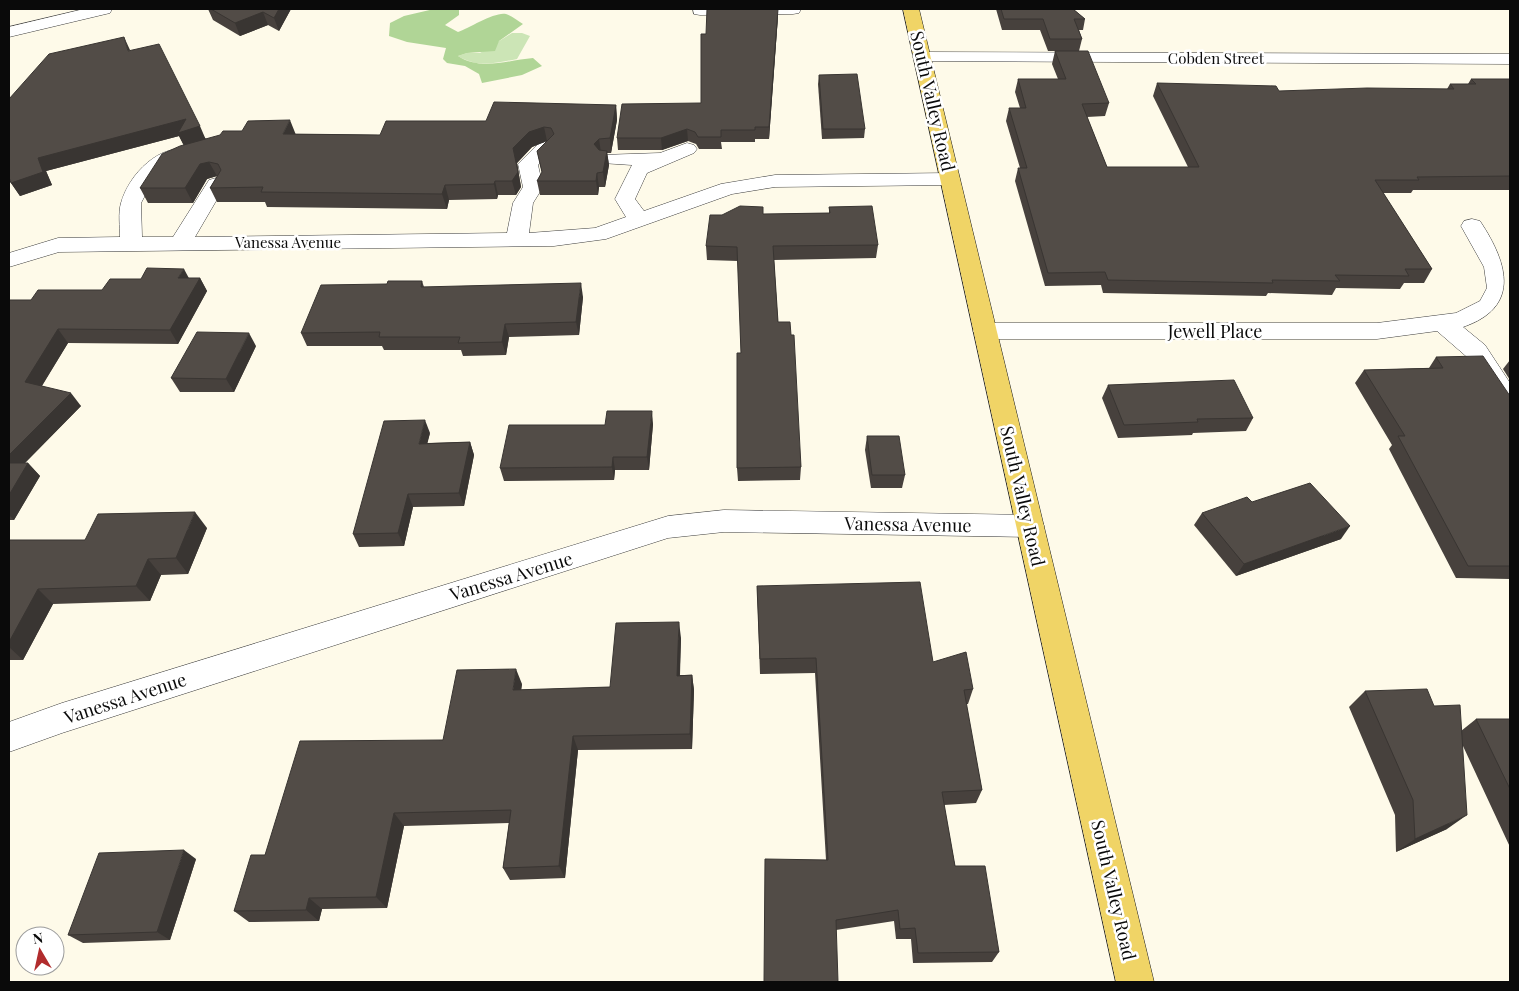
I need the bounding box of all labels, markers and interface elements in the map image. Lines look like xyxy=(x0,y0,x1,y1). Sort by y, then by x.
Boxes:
street label: South Valley Road xyxy=(905,29,961,174)
street label: Cobden Street xyxy=(1168,48,1265,68)
street label: Vanessa Avenue xyxy=(234,232,341,252)
street label: Jewell Place xyxy=(1167,319,1262,343)
street label: South Valley Road xyxy=(995,424,1051,569)
street label: Vanessa Avenue xyxy=(843,511,972,537)
street label: Vanessa Avenue xyxy=(446,546,575,606)
street label: Vanessa Avenue xyxy=(60,667,189,729)
street label: South Valley Road xyxy=(1086,818,1142,963)
north arrow xyxy=(15,926,65,976)
text: N xyxy=(31,927,44,948)

